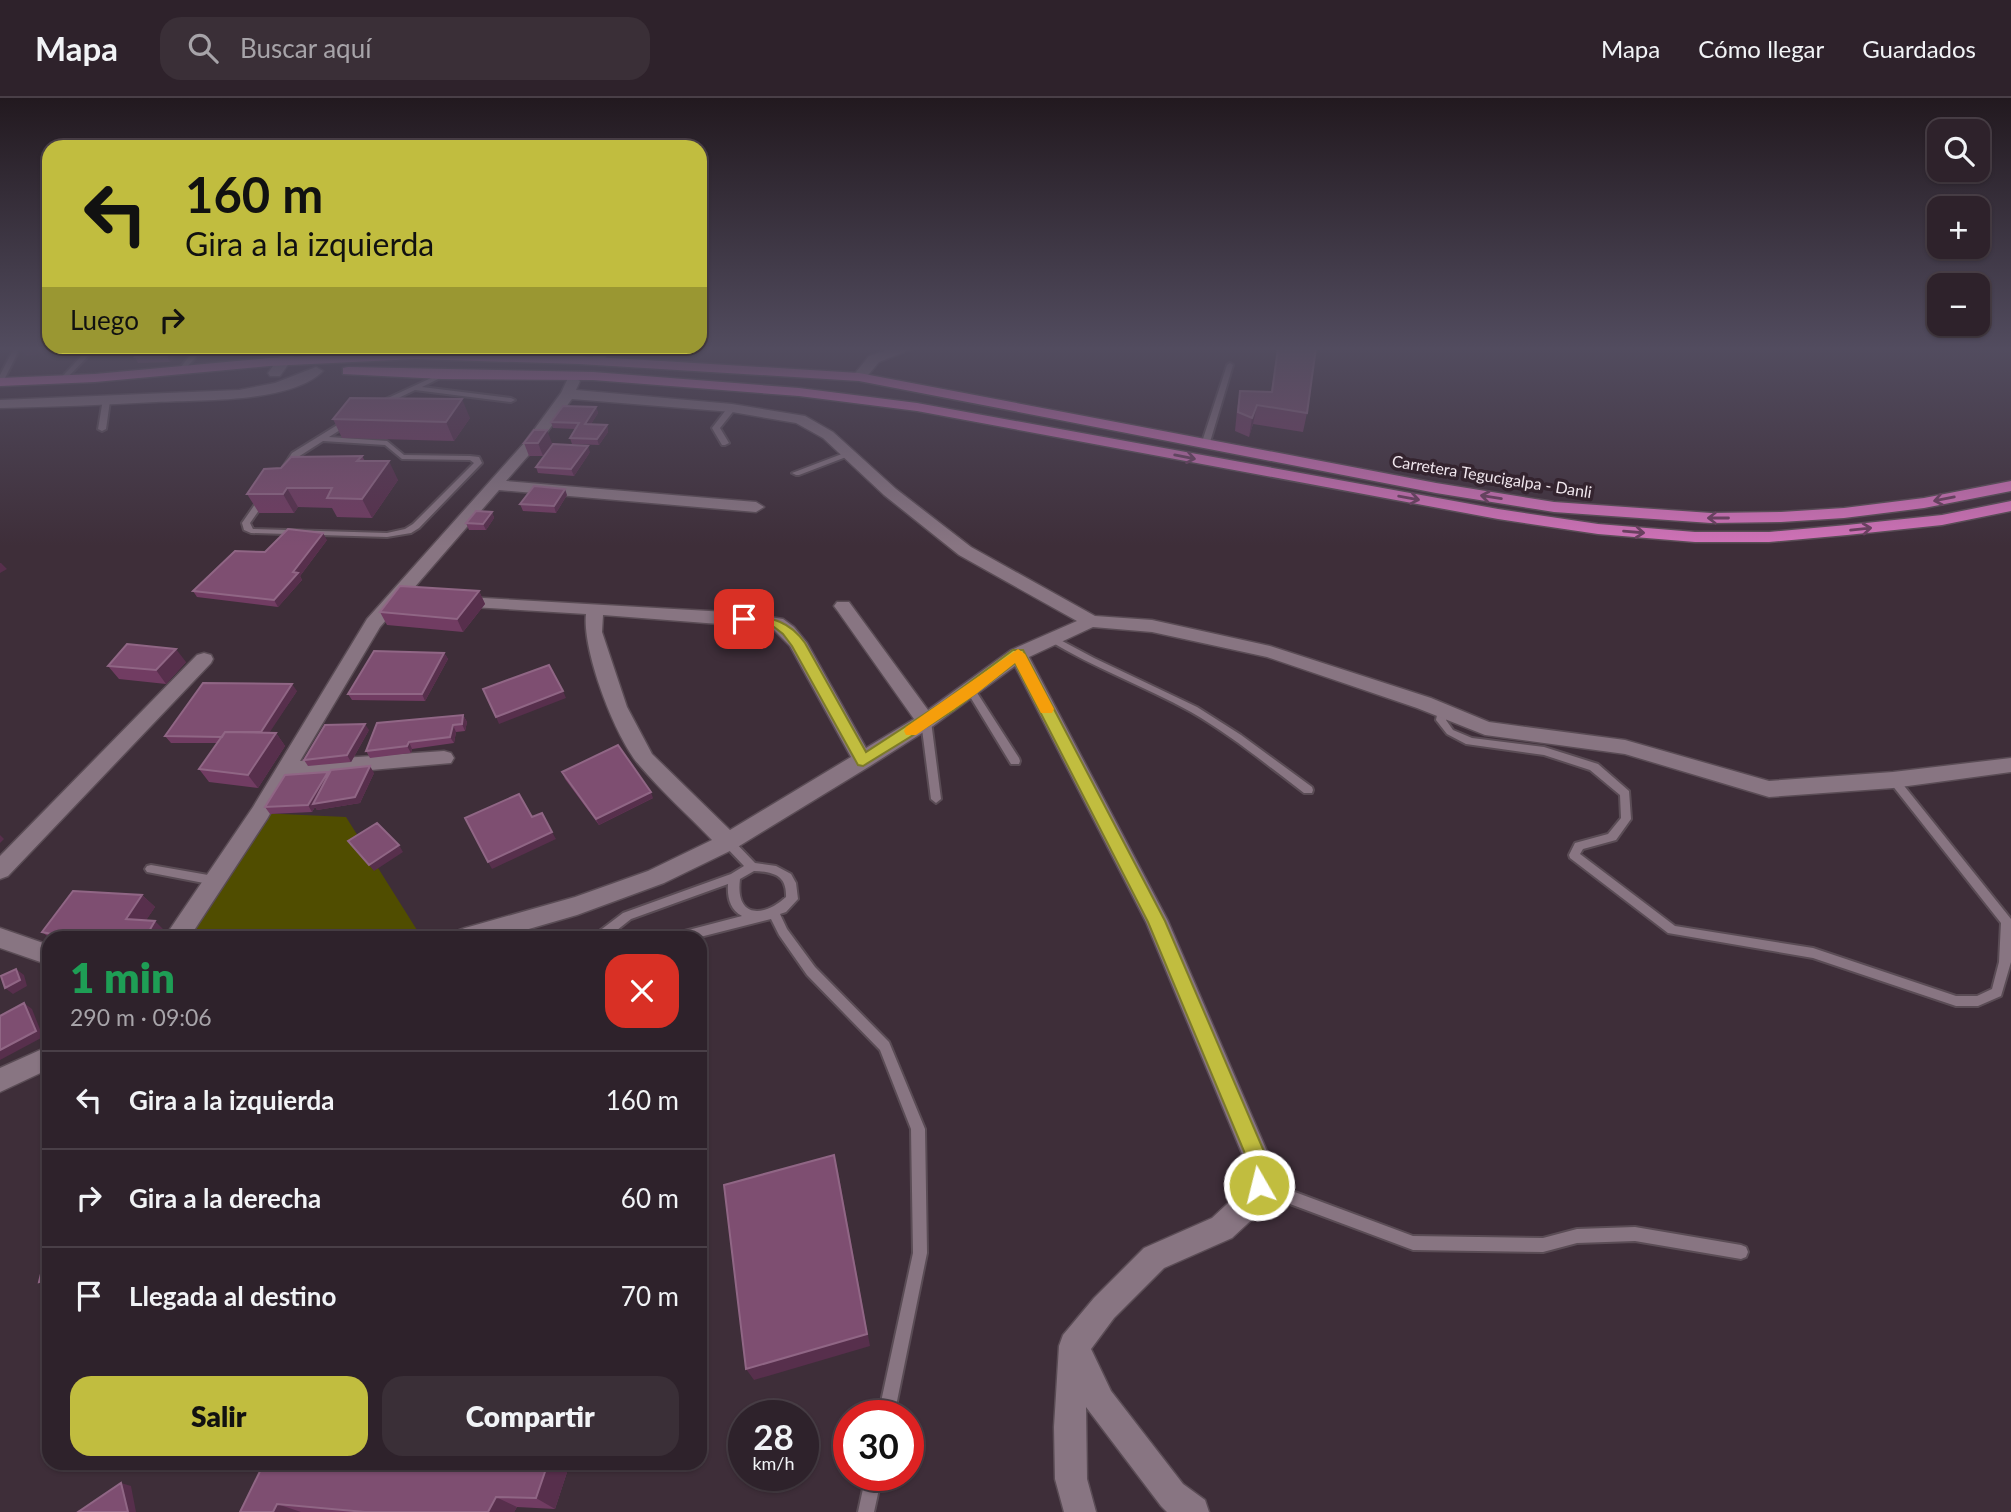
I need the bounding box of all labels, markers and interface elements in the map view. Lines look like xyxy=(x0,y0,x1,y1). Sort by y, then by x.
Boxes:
search box xyxy=(160,17,650,80)
text: Mapa xyxy=(35,28,118,68)
icon: search xyxy=(184,29,222,67)
text: Buscar aquí xyxy=(240,32,371,64)
text: Mapa xyxy=(1601,34,1660,63)
text: Cómo llegar xyxy=(1698,34,1824,63)
text: Guardados xyxy=(1862,34,1976,63)
map controls xyxy=(1927,119,1990,336)
button: search xyxy=(1927,119,1990,182)
text: 160 m xyxy=(185,165,323,223)
icon: left xyxy=(70,168,161,259)
button: + xyxy=(1927,196,1990,259)
text: Gira a la izquierda xyxy=(185,224,434,263)
button: − xyxy=(1927,273,1990,336)
icon: right xyxy=(153,301,191,339)
text: Luego xyxy=(70,304,139,336)
one-way arrow xyxy=(1173,451,1196,464)
street label: Carretera Tegucigalpa - Danli xyxy=(1391,451,1593,501)
one-way arrow xyxy=(1480,490,1503,503)
one-way arrow xyxy=(1397,492,1420,506)
one-way arrow xyxy=(1933,493,1956,506)
one-way arrow xyxy=(1706,511,1729,525)
one-way arrow xyxy=(1849,522,1872,535)
one-way arrow xyxy=(1622,526,1645,539)
pin xyxy=(714,589,774,649)
icon: arrive xyxy=(725,600,763,638)
text: 1 min xyxy=(70,952,175,1002)
button: close xyxy=(605,954,679,1028)
text: 290 m · 09:06 xyxy=(70,1003,212,1031)
icon: left xyxy=(70,1081,108,1119)
text: Gira a la izquierda xyxy=(129,1084,335,1116)
text: 160 m xyxy=(606,1084,679,1116)
position arrow xyxy=(1222,1148,1296,1222)
icon: right xyxy=(70,1179,108,1217)
text: Gira a la derecha xyxy=(129,1182,321,1214)
text: 60 m xyxy=(621,1182,679,1214)
icon: arrive xyxy=(70,1277,108,1315)
text: Llegada al destino xyxy=(129,1280,336,1312)
text: 70 m xyxy=(621,1280,679,1312)
button: Salir xyxy=(70,1376,368,1456)
button: Compartir xyxy=(382,1376,679,1456)
speed limit sign: 30 xyxy=(833,1400,924,1491)
text: 28 xyxy=(753,1415,794,1457)
text: km/h xyxy=(752,1452,795,1474)

